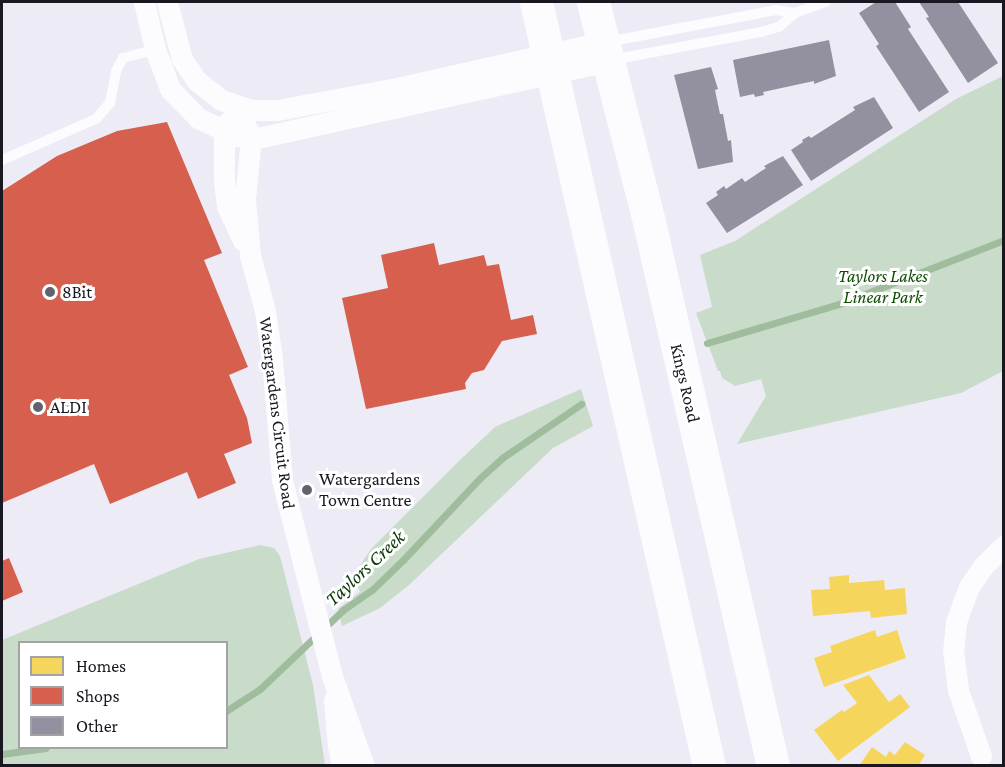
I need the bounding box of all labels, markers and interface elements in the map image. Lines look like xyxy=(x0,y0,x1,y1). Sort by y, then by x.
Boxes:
park label: Taylors Lakes Linear Park xyxy=(838,266,928,308)
place label: 8Bit xyxy=(62,281,92,303)
marker: 8Bit xyxy=(43,285,57,299)
street label: Watergardens Circuit Road xyxy=(255,316,299,510)
street label: Kings Road xyxy=(665,341,705,425)
place label: ALDI xyxy=(50,396,87,418)
marker: ALDI xyxy=(31,400,45,414)
place label: Watergardens Town Centre xyxy=(319,469,420,512)
marker: Watergardens Town Centre xyxy=(300,483,314,497)
water label: Taylors Creek xyxy=(320,525,410,611)
legend xyxy=(18,641,228,749)
text: Homes xyxy=(76,656,126,676)
text: Shops xyxy=(76,686,120,706)
text: Other xyxy=(76,716,118,736)

